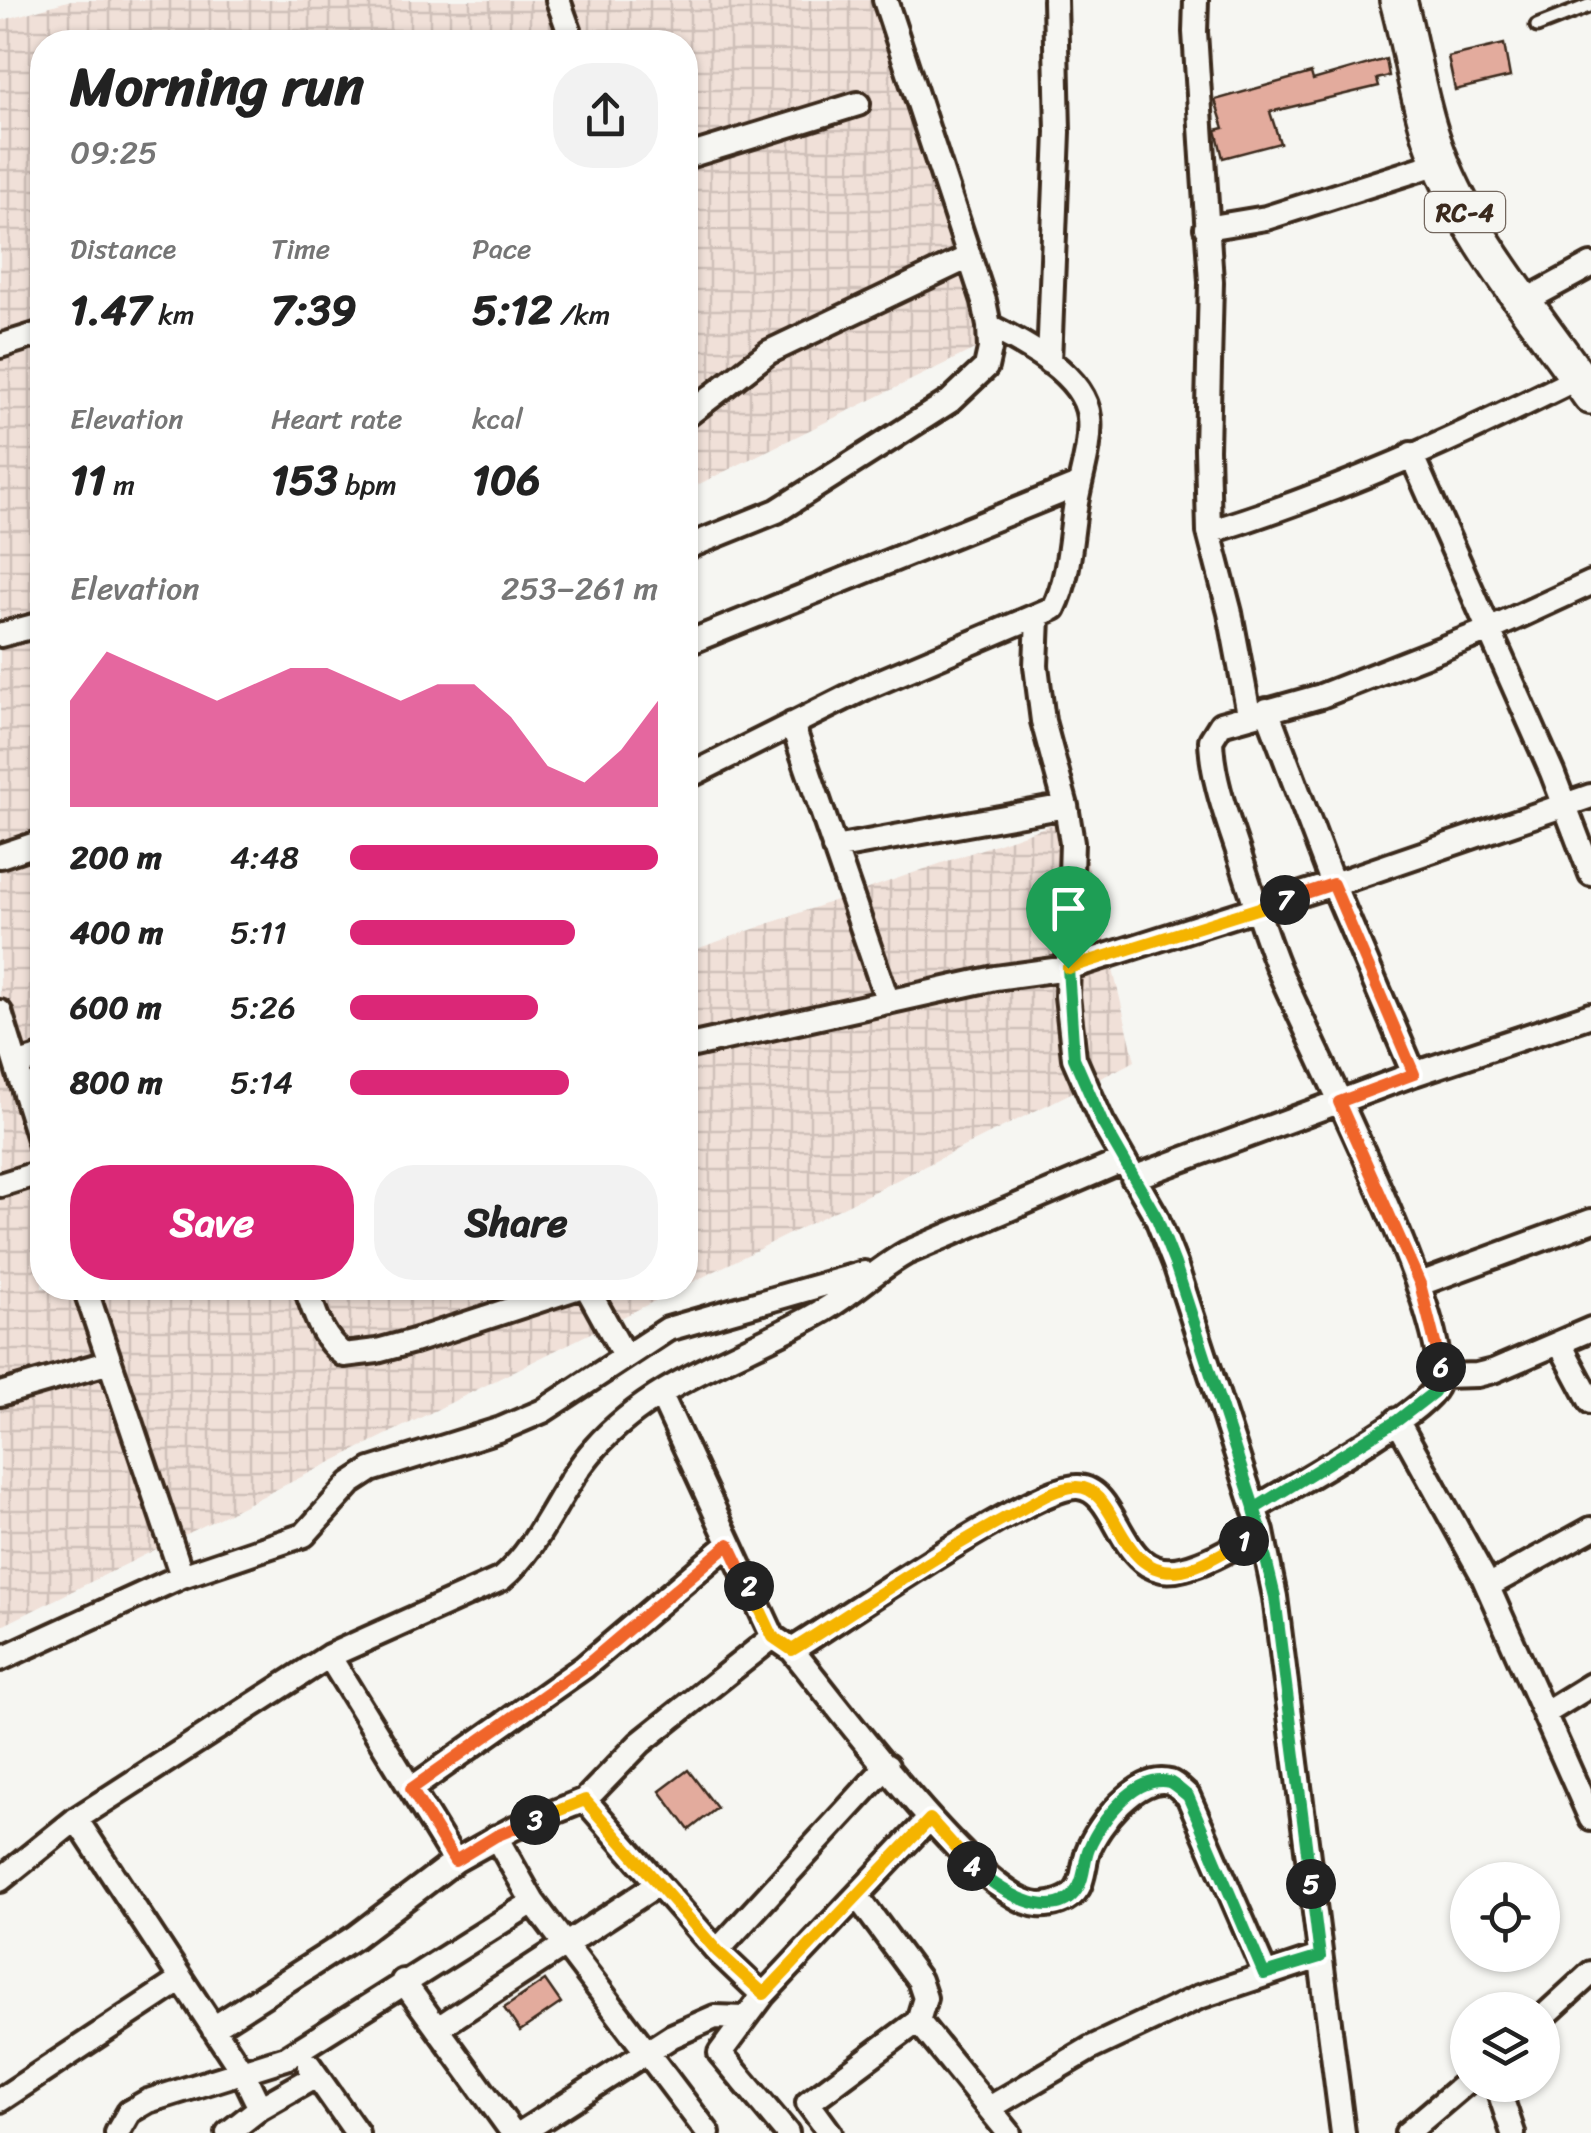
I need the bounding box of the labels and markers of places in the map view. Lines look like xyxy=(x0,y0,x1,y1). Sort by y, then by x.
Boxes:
pin xyxy=(1026,866,1111,969)
pin: 7 xyxy=(1260,875,1310,925)
pin: 6 xyxy=(1416,1342,1466,1392)
pin: 1 xyxy=(1219,1516,1269,1566)
pin: 2 xyxy=(724,1561,774,1611)
pin: 3 xyxy=(510,1795,560,1845)
pin: 4 xyxy=(947,1841,997,1891)
pin: 5 xyxy=(1286,1859,1336,1909)

